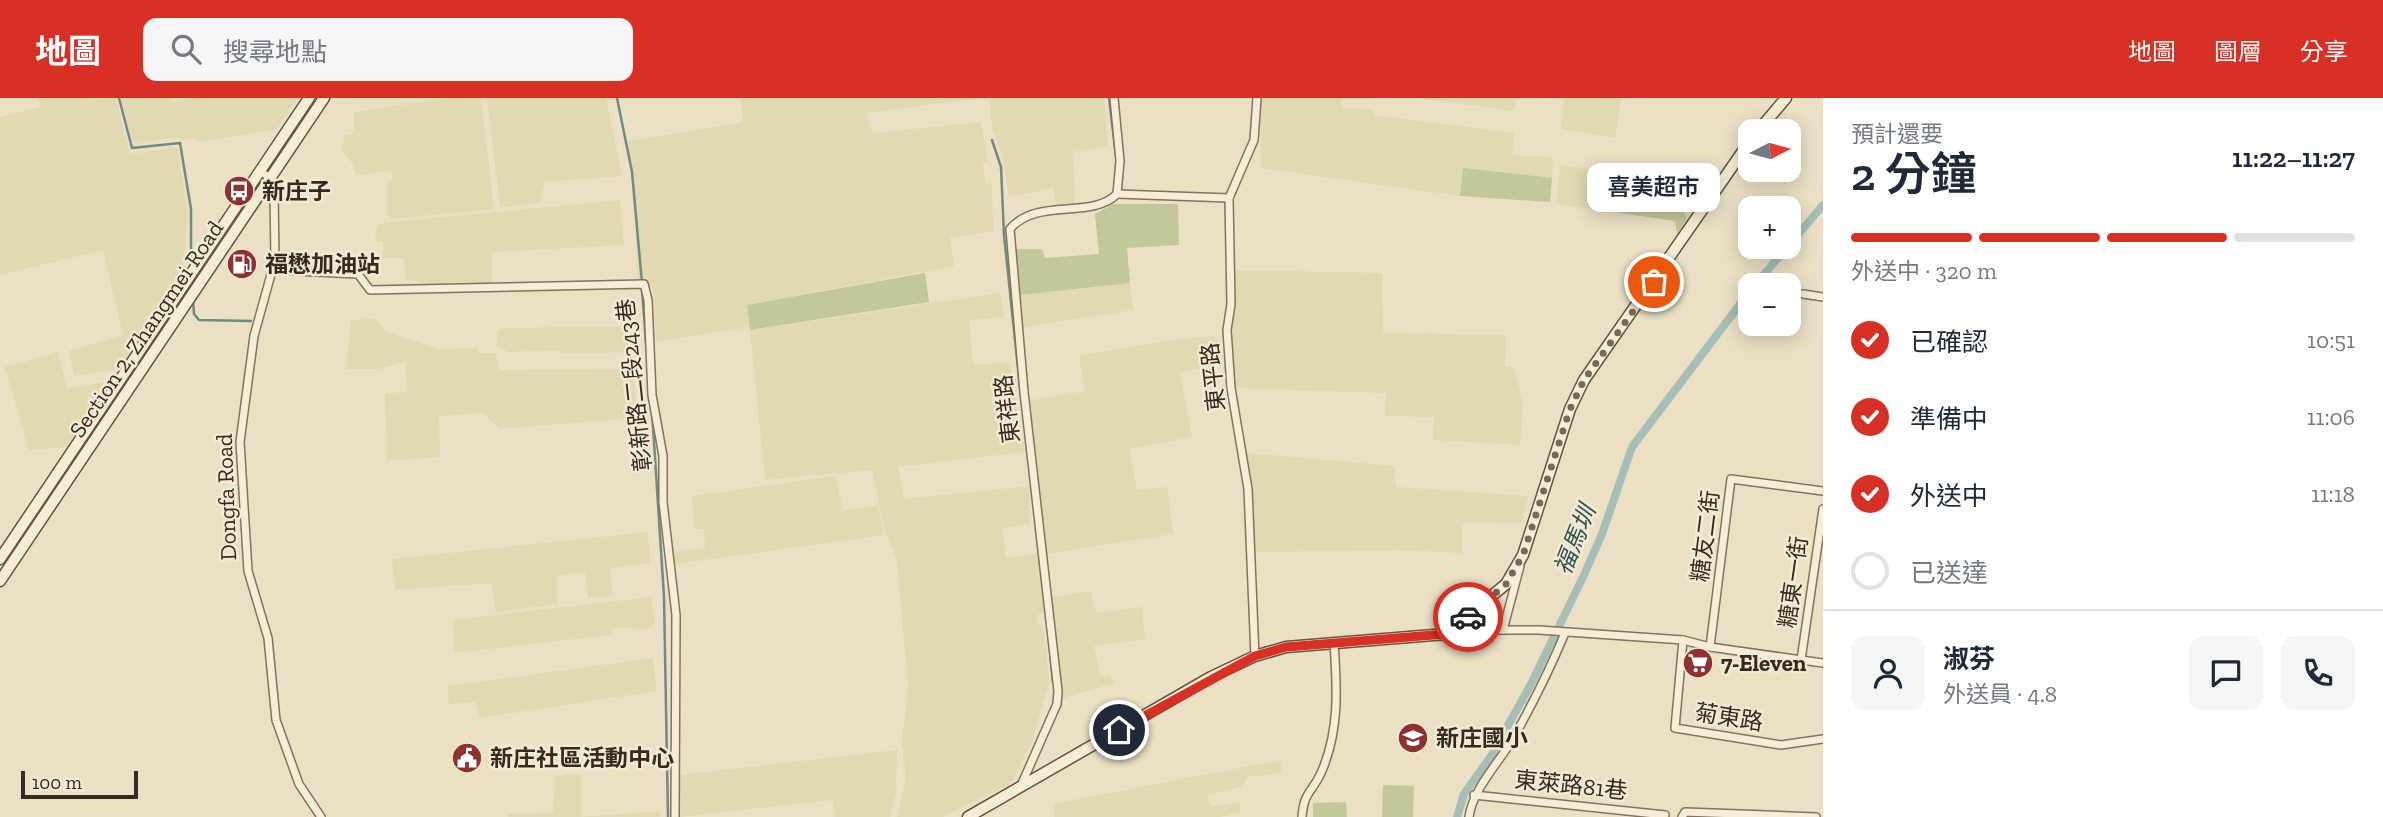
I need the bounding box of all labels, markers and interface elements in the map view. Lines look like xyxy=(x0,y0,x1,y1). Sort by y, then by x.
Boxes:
search box xyxy=(143,18,633,81)
icon: search xyxy=(167,30,205,68)
text: 地圖 xyxy=(35,32,101,71)
text: 搜尋地點 xyxy=(223,36,327,68)
text: 地圖 xyxy=(2128,37,2176,66)
text: 圖層 xyxy=(2214,37,2262,66)
text: 分享 xyxy=(2300,37,2348,66)
north arrow xyxy=(1738,119,1801,182)
map controls xyxy=(1738,119,1801,336)
text: 預計還要 xyxy=(1851,120,1943,148)
text: 11:22–11:27 xyxy=(2232,142,2355,174)
text: 2 分鐘 xyxy=(1851,147,1977,202)
callout: 喜美超市 xyxy=(1588,163,1720,212)
text: 喜美超市 xyxy=(1608,173,1700,201)
bus stop icon: 新庄子 xyxy=(222,174,256,208)
place label: 新庄子 xyxy=(262,177,331,205)
button: + xyxy=(1738,196,1801,259)
street label: Section 2, Zhangmei Road xyxy=(63,215,229,443)
fuel station icon: 福懋加油站 xyxy=(225,247,259,281)
place label: 福懋加油站 xyxy=(265,250,380,278)
pin xyxy=(1624,252,1684,312)
text: 外送中 · 320 m xyxy=(1851,257,1997,285)
icon: bag xyxy=(1635,263,1673,301)
button: − xyxy=(1738,273,1801,336)
street label: 彰新路二段243巷 xyxy=(611,297,657,473)
icon: check xyxy=(1851,321,1889,359)
text: 已確認 xyxy=(1910,326,1988,358)
text: 10:51 xyxy=(2307,326,2355,354)
street label: 東平路 xyxy=(1195,341,1231,413)
street label: 東祥路 xyxy=(989,373,1025,445)
icon: check xyxy=(1851,398,1889,436)
text: 準備中 xyxy=(1910,403,1988,435)
text: 11:06 xyxy=(2307,403,2355,431)
street label: Dongfa Road xyxy=(210,433,242,561)
icon: check xyxy=(1851,475,1889,513)
text: 外送中 xyxy=(1910,480,1988,512)
text: 11:18 xyxy=(2311,480,2355,508)
street label: 糖友二街 xyxy=(1685,489,1725,583)
water label: 福馬圳 xyxy=(1548,498,1603,579)
street label: 糖東一街 xyxy=(1773,534,1813,630)
text: 已送達 xyxy=(1910,557,1988,589)
courier xyxy=(1433,582,1503,652)
icon: car xyxy=(1449,598,1487,636)
button: person xyxy=(1851,636,1925,710)
button: chat xyxy=(2189,636,2263,710)
button: phone xyxy=(2281,636,2355,710)
text: 淑芬 xyxy=(1943,643,1995,675)
supermarket icon: 7-Eleven xyxy=(1681,646,1715,680)
place label: 7-Eleven xyxy=(1721,649,1807,677)
text: 外送員 · 4.8 xyxy=(1943,680,2057,708)
street label: 菊東路 xyxy=(1693,698,1765,736)
pin xyxy=(1089,700,1149,760)
icon: home xyxy=(1100,711,1138,749)
school or university icon: 新庄國小 xyxy=(1396,721,1430,755)
place label: 新庄國小 xyxy=(1436,724,1528,752)
public building icon: 新庄社區活動中心 xyxy=(450,741,484,775)
place label: 新庄社區活動中心 xyxy=(490,744,674,772)
street label: 東萊路81巷 xyxy=(1513,765,1629,805)
scale bar xyxy=(21,768,138,800)
text: 100 m xyxy=(32,771,82,794)

